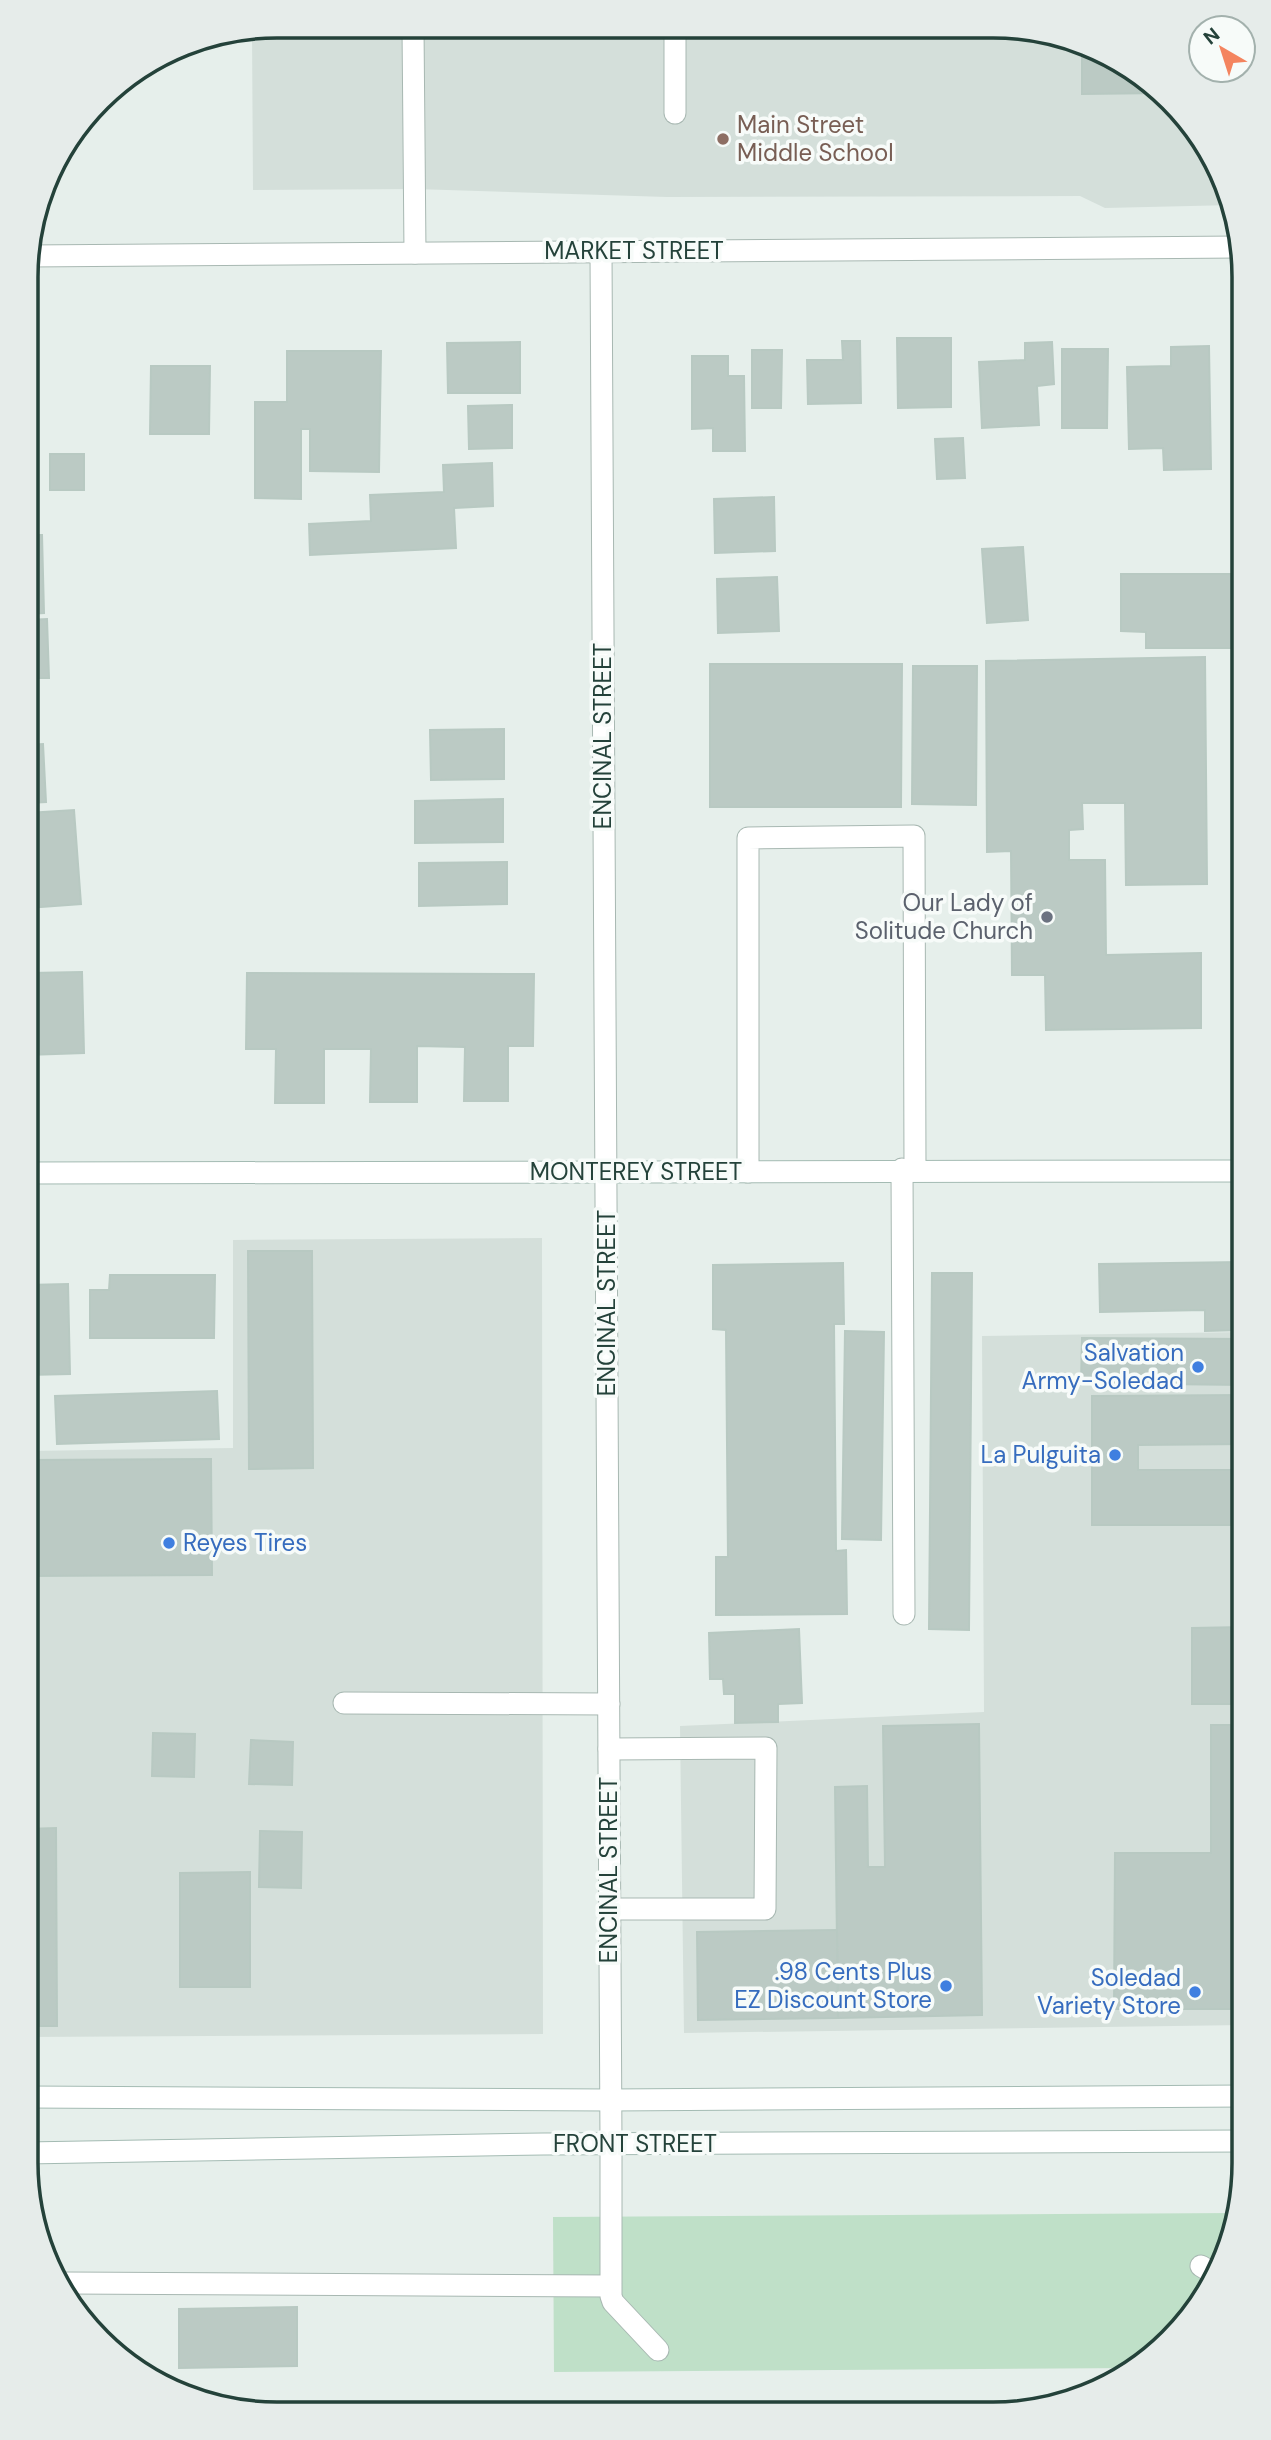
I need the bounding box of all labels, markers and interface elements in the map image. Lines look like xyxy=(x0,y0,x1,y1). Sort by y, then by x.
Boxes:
north arrow xyxy=(1187,14,1257,84)
text: N xyxy=(1198,22,1225,50)
place label: Main Street Middle School xyxy=(737,109,894,168)
marker: Main Street Middle School xyxy=(715,131,731,147)
street label: MARKET STREET xyxy=(544,235,724,266)
street label: ENCINAL STREET xyxy=(587,643,618,829)
place label: Our Lady of Solitude Church xyxy=(855,887,1033,946)
marker: Our Lady of Solitude Church xyxy=(1039,909,1055,925)
street label: MONTEREY STREET xyxy=(530,1156,742,1187)
street label: ENCINAL STREET xyxy=(591,1210,622,1396)
place label: Salvation Army-Soledad xyxy=(1022,1337,1184,1396)
marker: Salvation Army-Soledad xyxy=(1190,1359,1206,1375)
place label: La Pulguita xyxy=(981,1439,1101,1470)
marker: La Pulguita xyxy=(1107,1447,1123,1463)
place label: Reyes Tires xyxy=(183,1527,307,1558)
marker: Reyes Tires xyxy=(161,1535,177,1551)
street label: ENCINAL STREET xyxy=(593,1777,624,1963)
place label: .98 Cents Plus EZ Discount Store xyxy=(734,1956,932,2015)
place label: Soledad Variety Store xyxy=(1037,1962,1181,2021)
marker: .98 Cents Plus EZ Discount Store xyxy=(938,1978,954,1994)
marker: Soledad Variety Store xyxy=(1187,1984,1203,2000)
street label: FRONT STREET xyxy=(553,2128,717,2159)

